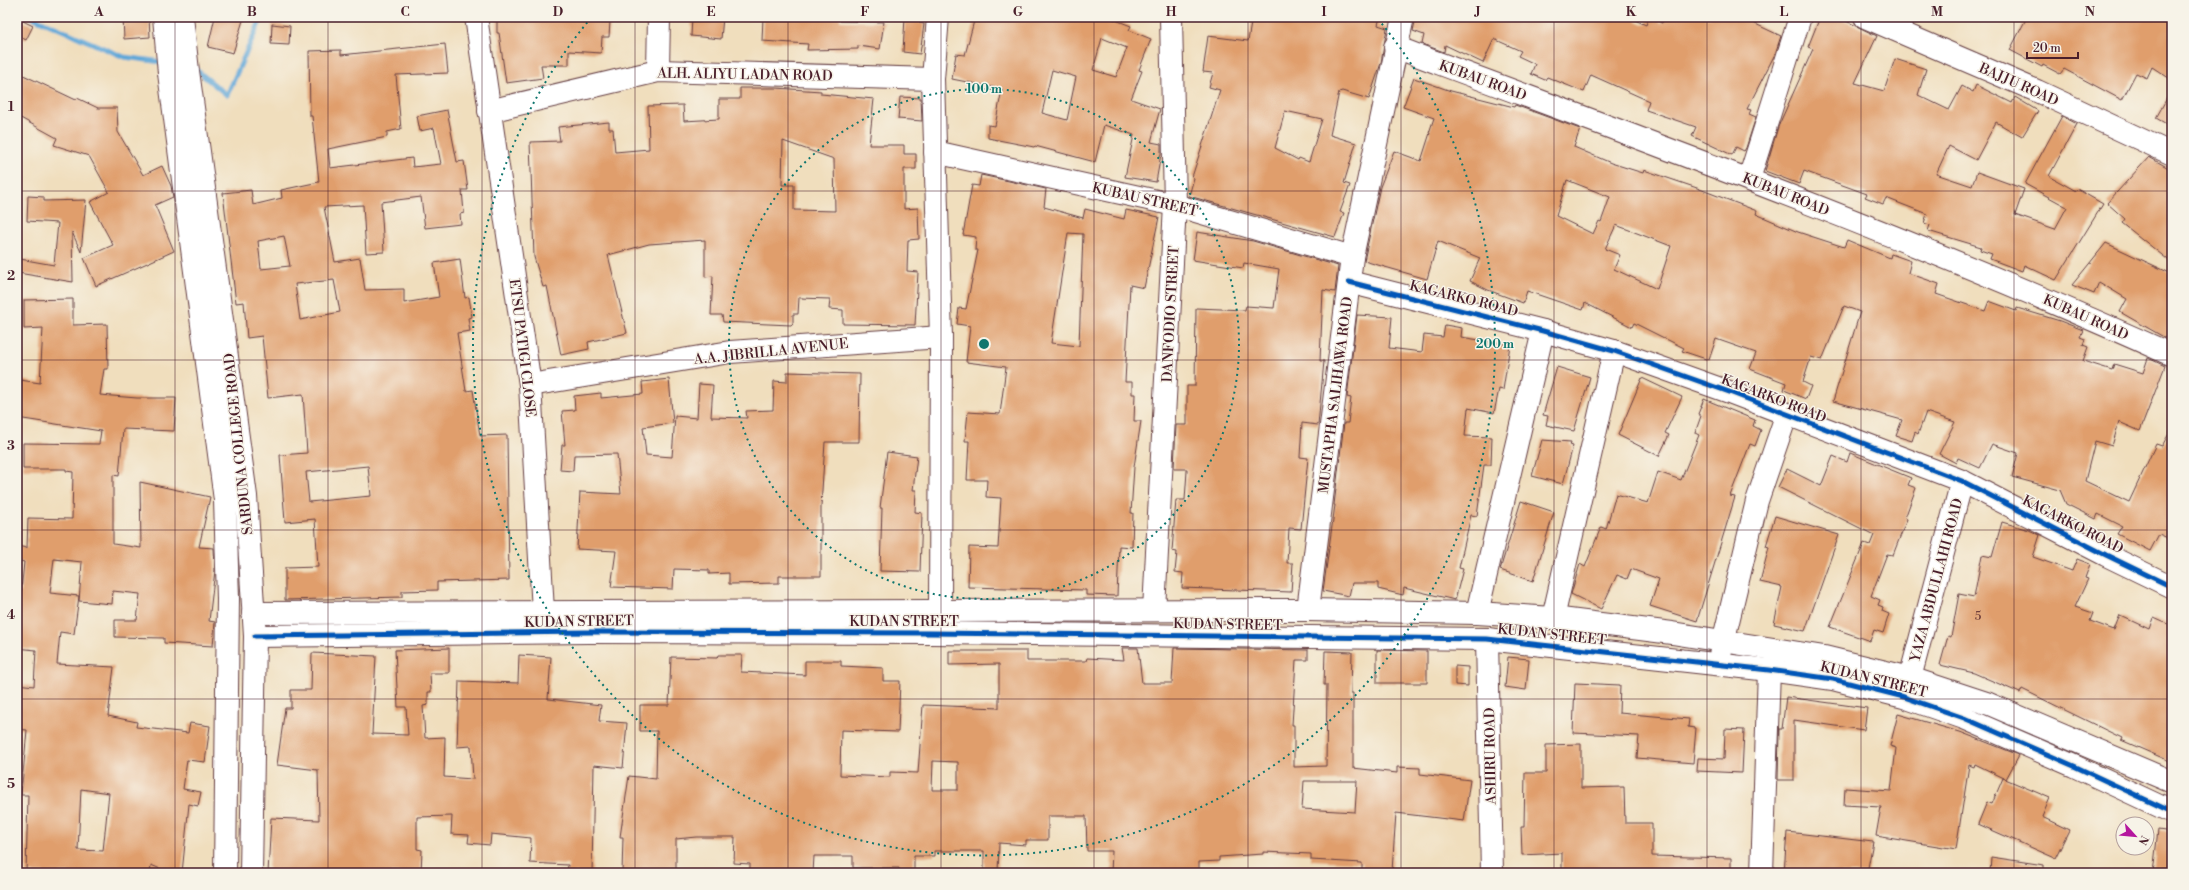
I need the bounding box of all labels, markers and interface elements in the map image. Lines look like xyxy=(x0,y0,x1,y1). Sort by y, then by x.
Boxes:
text: A xyxy=(93,4,104,20)
text: B xyxy=(247,4,257,20)
text: C xyxy=(400,4,410,20)
text: D xyxy=(553,4,563,20)
text: E xyxy=(706,4,716,20)
text: F xyxy=(860,4,870,20)
text: G xyxy=(1013,4,1024,20)
text: H xyxy=(1166,4,1177,20)
text: I xyxy=(1321,4,1327,20)
text: J xyxy=(1473,4,1481,20)
text: K xyxy=(1626,4,1637,20)
text: L xyxy=(1780,4,1789,20)
text: M xyxy=(1931,4,1943,20)
text: N xyxy=(2085,4,2096,20)
scale bar xyxy=(2027,34,2078,60)
text: 20 m xyxy=(2033,41,2061,56)
street label: KUBAU ROAD xyxy=(1436,57,1529,105)
street label: BAJJU ROAD xyxy=(1975,59,2061,111)
street label: ALH. ALIYU LADAN ROAD xyxy=(656,64,833,86)
text: 100 m xyxy=(966,82,1002,97)
text: 1 xyxy=(8,99,15,115)
street label: KUBAU ROAD xyxy=(1740,169,1832,221)
street label: KUBAU STREET xyxy=(1090,179,1200,221)
street label: DANFODIO STREET xyxy=(1158,245,1184,383)
text: 2 xyxy=(7,268,15,284)
street label: KAGARKO ROAD xyxy=(1408,277,1520,321)
street label: ETSU PATIGI CLOSE xyxy=(505,278,539,418)
street label: KUBAU ROAD xyxy=(2040,291,2131,345)
street label: MUSTAPHA SALIHAWA ROAD xyxy=(1315,295,1357,495)
street label: A.A. JIBRILLA AVENUE xyxy=(692,335,849,369)
centre of rings xyxy=(977,337,991,351)
text: 200 m xyxy=(1476,337,1514,352)
street label: SARDUNA COLLEGE ROAD xyxy=(220,352,257,536)
street label: KAGARKO ROAD xyxy=(1718,371,1829,427)
text: 3 xyxy=(7,438,15,454)
street label: KAGARKO ROAD xyxy=(2019,492,2126,558)
street label: YAZA ABDULLAHI ROAD xyxy=(1906,496,1968,665)
text: 4 xyxy=(7,607,16,623)
house number: 5 xyxy=(1975,609,1982,624)
street label: KUDAN STREET xyxy=(524,612,634,632)
street label: KUDAN STREET xyxy=(849,613,959,631)
street label: KUDAN STREET xyxy=(1173,615,1283,635)
street label: KUDAN STREET xyxy=(1496,620,1607,650)
street label: KUDAN STREET xyxy=(1818,658,1929,702)
street label: ASHIRU ROAD xyxy=(1481,707,1501,806)
text: 5 xyxy=(7,776,15,792)
north arrow xyxy=(2115,816,2155,856)
text: N xyxy=(2135,833,2151,847)

